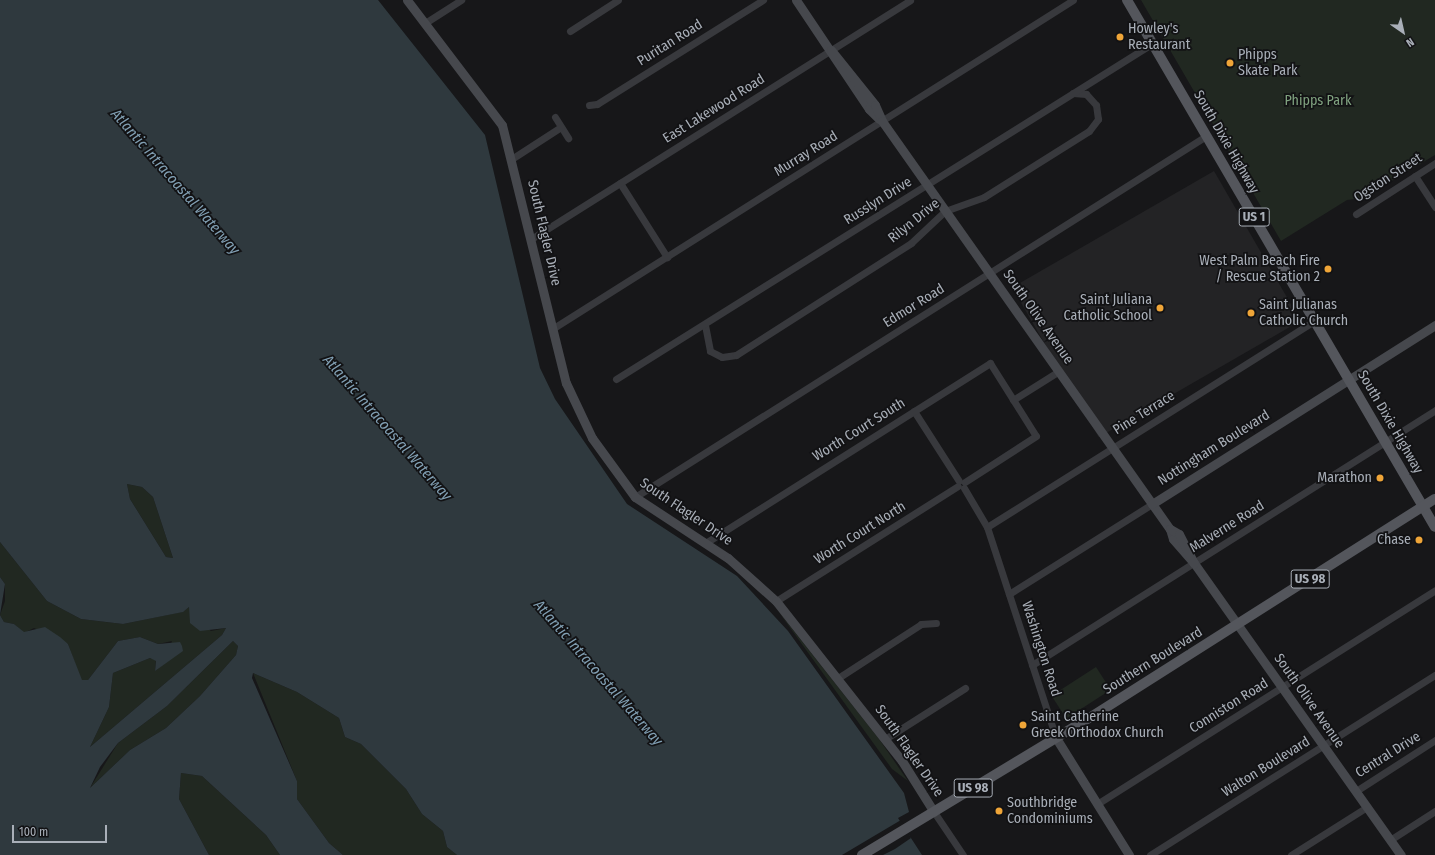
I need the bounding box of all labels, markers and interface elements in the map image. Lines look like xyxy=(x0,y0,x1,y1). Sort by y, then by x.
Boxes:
north arrow xyxy=(1383,12,1423,52)
street label: Puritan Road xyxy=(634,16,706,70)
place label: Howley's Restaurant xyxy=(1128,21,1190,54)
marker: Howley's Restaurant xyxy=(1115,32,1125,42)
text: N xyxy=(1404,35,1416,50)
place label: Phipps Skate Park xyxy=(1238,47,1298,80)
marker: Phipps Skate Park xyxy=(1225,58,1235,68)
street label: East Lakewood Road xyxy=(660,71,768,147)
street label: South Dixie Highway xyxy=(1190,87,1262,197)
park label: Phipps Park xyxy=(1285,93,1351,109)
water label: Atlantic Intracoastal Waterway xyxy=(107,105,243,259)
street label: Murray Road xyxy=(771,128,841,180)
street label: Ogston Street xyxy=(1351,150,1425,206)
street label: Russlyn Drive xyxy=(841,174,915,228)
street label: South Flagler Drive xyxy=(524,178,564,288)
street label: Rilyn Drive xyxy=(885,195,943,247)
road number: US 1 xyxy=(1238,206,1270,228)
place label: West Palm Beach Fire / Rescue Station 2 xyxy=(1199,253,1320,286)
marker: West Palm Beach Fire / Rescue Station 2 xyxy=(1323,264,1333,274)
street label: South Olive Avenue xyxy=(999,267,1077,367)
street label: Edmor Road xyxy=(880,281,948,331)
place label: Saint Juliana Catholic School xyxy=(1064,292,1152,324)
place label: Saint Julianas Catholic Church xyxy=(1259,297,1348,330)
marker: Saint Juliana Catholic School xyxy=(1155,303,1165,313)
marker: Saint Julianas Catholic Church xyxy=(1246,308,1256,318)
water label: Atlantic Intracoastal Waterway xyxy=(319,351,455,505)
street label: South Dixie Highway xyxy=(1354,367,1426,477)
street label: Pine Terrace xyxy=(1110,387,1178,439)
street label: Worth Court South xyxy=(810,395,908,465)
street label: Nottingham Boulevard xyxy=(1155,407,1273,489)
place label: Marathon xyxy=(1317,470,1372,486)
marker: Marathon xyxy=(1375,473,1385,483)
street label: South Flagler Drive xyxy=(636,475,736,549)
street label: Malverne Road xyxy=(1187,497,1267,557)
street label: Worth Court North xyxy=(811,498,909,568)
place label: Chase xyxy=(1377,532,1411,548)
marker: Chase xyxy=(1414,535,1424,545)
road number: US 98 xyxy=(1290,568,1330,590)
water label: Atlantic Intracoastal Waterway xyxy=(530,596,666,750)
street label: Washington Road xyxy=(1018,599,1064,699)
street label: Southern Boulevard xyxy=(1100,624,1206,698)
street label: South Olive Avenue xyxy=(1270,651,1348,751)
street label: Conniston Road xyxy=(1186,675,1272,737)
street label: South Flagler Drive xyxy=(871,702,947,800)
place label: Saint Catherine Greek Orthodox Church xyxy=(1031,709,1164,742)
marker: Saint Catherine Greek Orthodox Church xyxy=(1018,720,1028,730)
street label: Central Drive xyxy=(1352,728,1424,782)
street label: Walton Boulevard xyxy=(1219,733,1313,801)
road number: US 98 xyxy=(953,777,993,799)
place label: Southbridge Condominiums xyxy=(1007,795,1093,828)
marker: Southbridge Condominiums xyxy=(994,806,1004,816)
scale bar xyxy=(14,817,109,843)
text: 100 m xyxy=(19,825,48,839)

